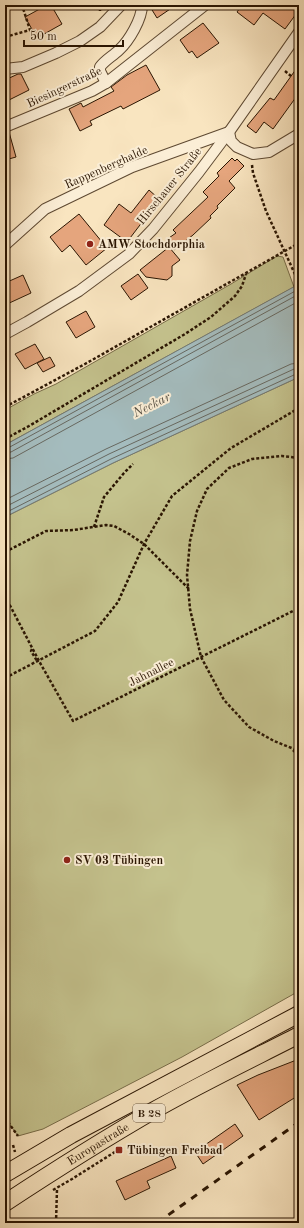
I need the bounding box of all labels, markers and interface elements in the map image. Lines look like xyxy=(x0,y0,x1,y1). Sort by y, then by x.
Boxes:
scale bar xyxy=(24,22,123,48)
text: 50 m xyxy=(30,30,57,43)
street label: Biesingerstraße xyxy=(25,65,104,110)
street label: Rappenberghalde xyxy=(63,144,150,192)
street label: Hirschauer Straße xyxy=(135,146,205,227)
marker: AMW Stochdorphia xyxy=(85,239,95,249)
place label: AMW Stochdorphia xyxy=(98,239,205,251)
water label: Neckar xyxy=(130,390,173,421)
street label: Jahnallee xyxy=(127,656,176,689)
marker: SV 03 Tübingen xyxy=(62,855,72,865)
place label: SV 03 Tübingen xyxy=(75,855,163,867)
road number: B 28 xyxy=(133,1104,165,1122)
street label: Europastraße xyxy=(65,1121,132,1168)
marker: Tübingen Freibad xyxy=(114,1145,124,1155)
place label: Tübingen Freibad xyxy=(127,1145,223,1157)

